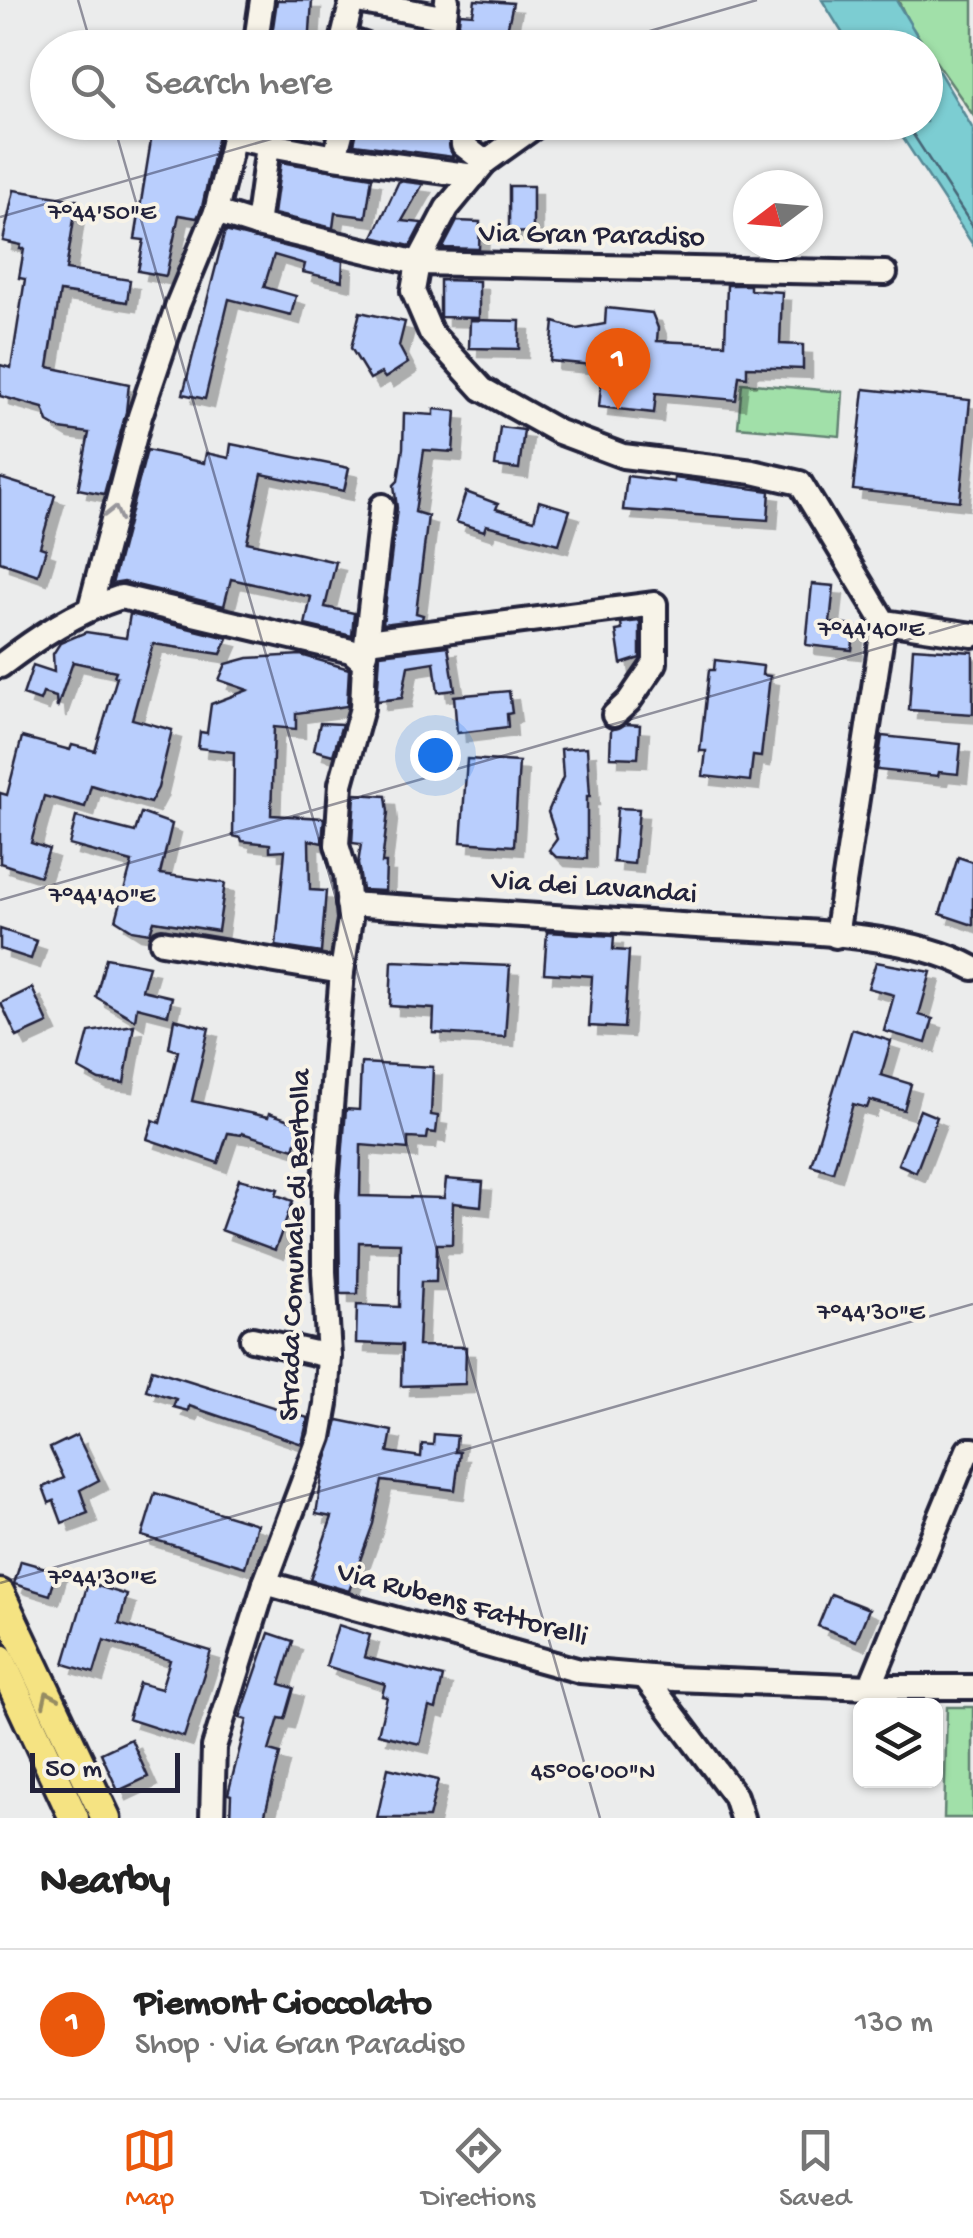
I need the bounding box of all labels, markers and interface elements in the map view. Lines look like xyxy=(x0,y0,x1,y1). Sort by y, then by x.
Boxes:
search box xyxy=(30,30,943,140)
icon: search xyxy=(65,58,120,113)
text: Search here xyxy=(145,63,332,107)
north arrow xyxy=(733,170,823,260)
text: 7°44'50"E xyxy=(47,200,157,229)
street label: Via Gran Paradiso xyxy=(478,218,705,256)
pin: 1 xyxy=(586,328,650,410)
one-way arrow xyxy=(103,505,124,523)
text: 7°44'40"E xyxy=(817,617,926,646)
your location xyxy=(410,730,461,781)
street label: Via dei Lavandai xyxy=(489,864,698,914)
text: 7°44'40"E xyxy=(48,883,157,912)
street label: Strada Comunale di Bertolla xyxy=(273,1067,321,1422)
text: 7°44'30"E xyxy=(816,1300,926,1329)
street label: Via Rubens Fattorelli xyxy=(332,1555,591,1656)
text: 7°44'30"E xyxy=(47,1565,157,1594)
one-way arrow xyxy=(42,1690,62,1708)
map controls xyxy=(853,1698,943,1788)
button: layers xyxy=(853,1698,943,1788)
scale bar xyxy=(30,1748,180,1792)
text: 50 m xyxy=(45,1754,102,1787)
text: 45°06'00"N xyxy=(531,1759,655,1788)
text: Nearby xyxy=(40,1859,170,1908)
text: Piemont Cioccolato xyxy=(135,1983,432,2027)
text: 1 xyxy=(66,2005,79,2043)
text: 130 m xyxy=(855,2005,933,2043)
text: Shop · Via Gran Paradiso xyxy=(135,2027,465,2065)
tab: Map xyxy=(122,2123,177,2216)
tab: Directions xyxy=(421,2123,535,2216)
tab: Saved xyxy=(779,2123,851,2216)

